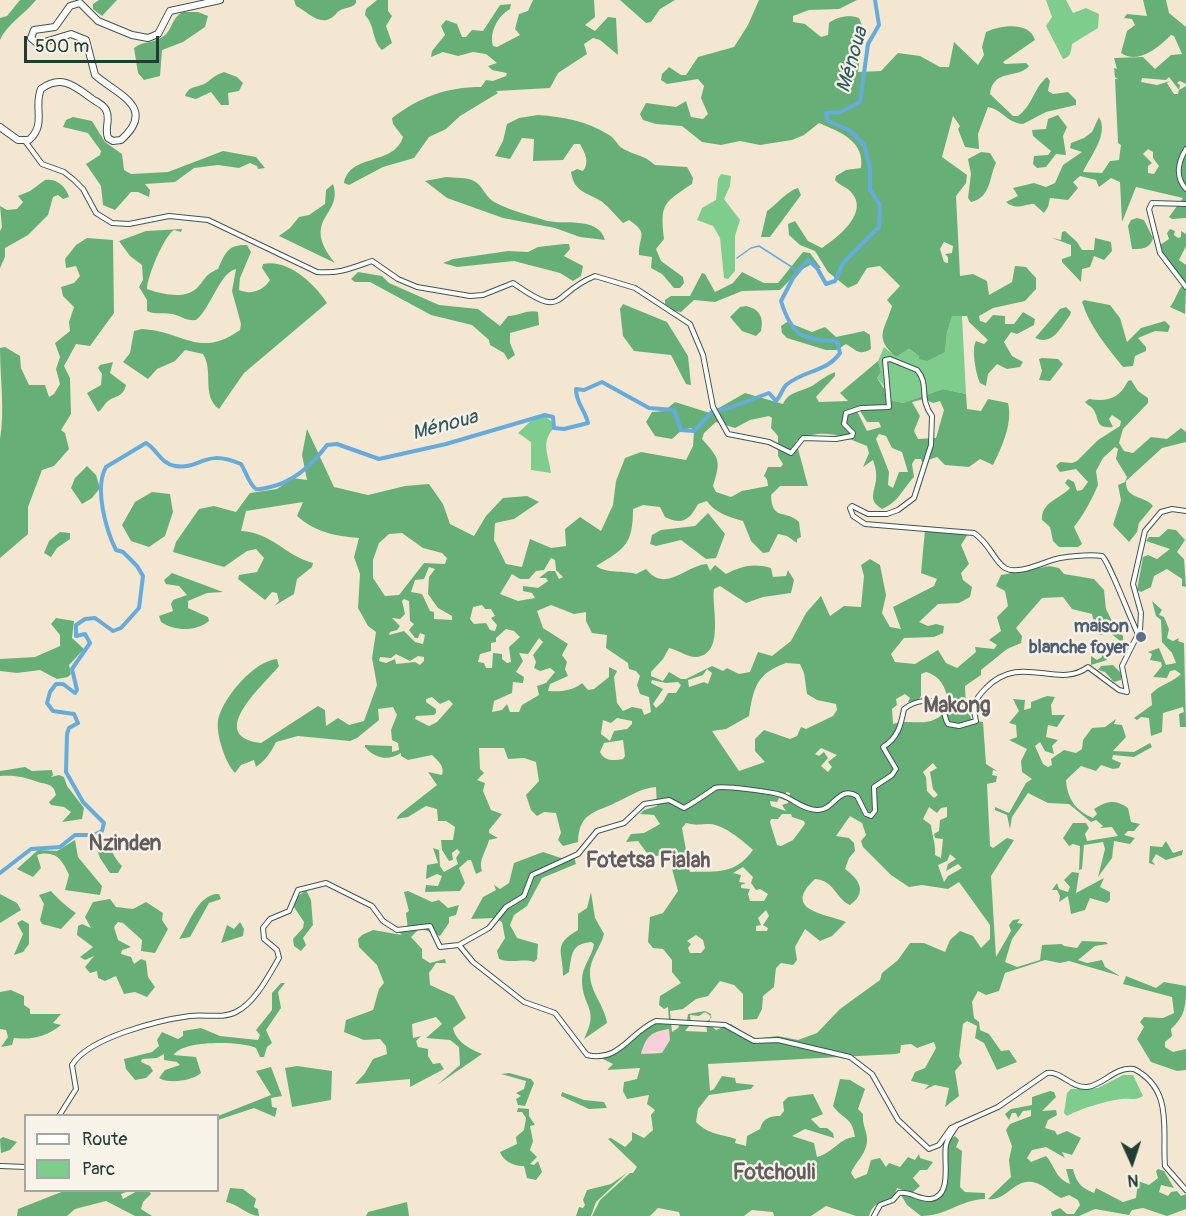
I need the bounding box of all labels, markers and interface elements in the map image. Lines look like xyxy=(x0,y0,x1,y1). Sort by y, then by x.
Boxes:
scale bar xyxy=(27,24,162,62)
water label: Ménoua xyxy=(832,25,874,95)
text: 500 m xyxy=(35,35,89,58)
water label: Ménoua xyxy=(410,406,480,446)
place label: maison blanche foyer xyxy=(1029,616,1129,658)
marker: maison blanche foyer xyxy=(1134,630,1148,644)
district label: Makong xyxy=(923,694,991,720)
district label: Nzinden xyxy=(89,832,161,858)
district label: Fotetsa Fialah xyxy=(586,849,710,875)
legend xyxy=(24,1114,219,1192)
text: Route xyxy=(82,1128,127,1151)
north arrow xyxy=(1102,1132,1162,1192)
text: Parc xyxy=(82,1158,115,1181)
district label: Fotchouli xyxy=(733,1161,815,1187)
text: N xyxy=(1127,1170,1139,1190)

